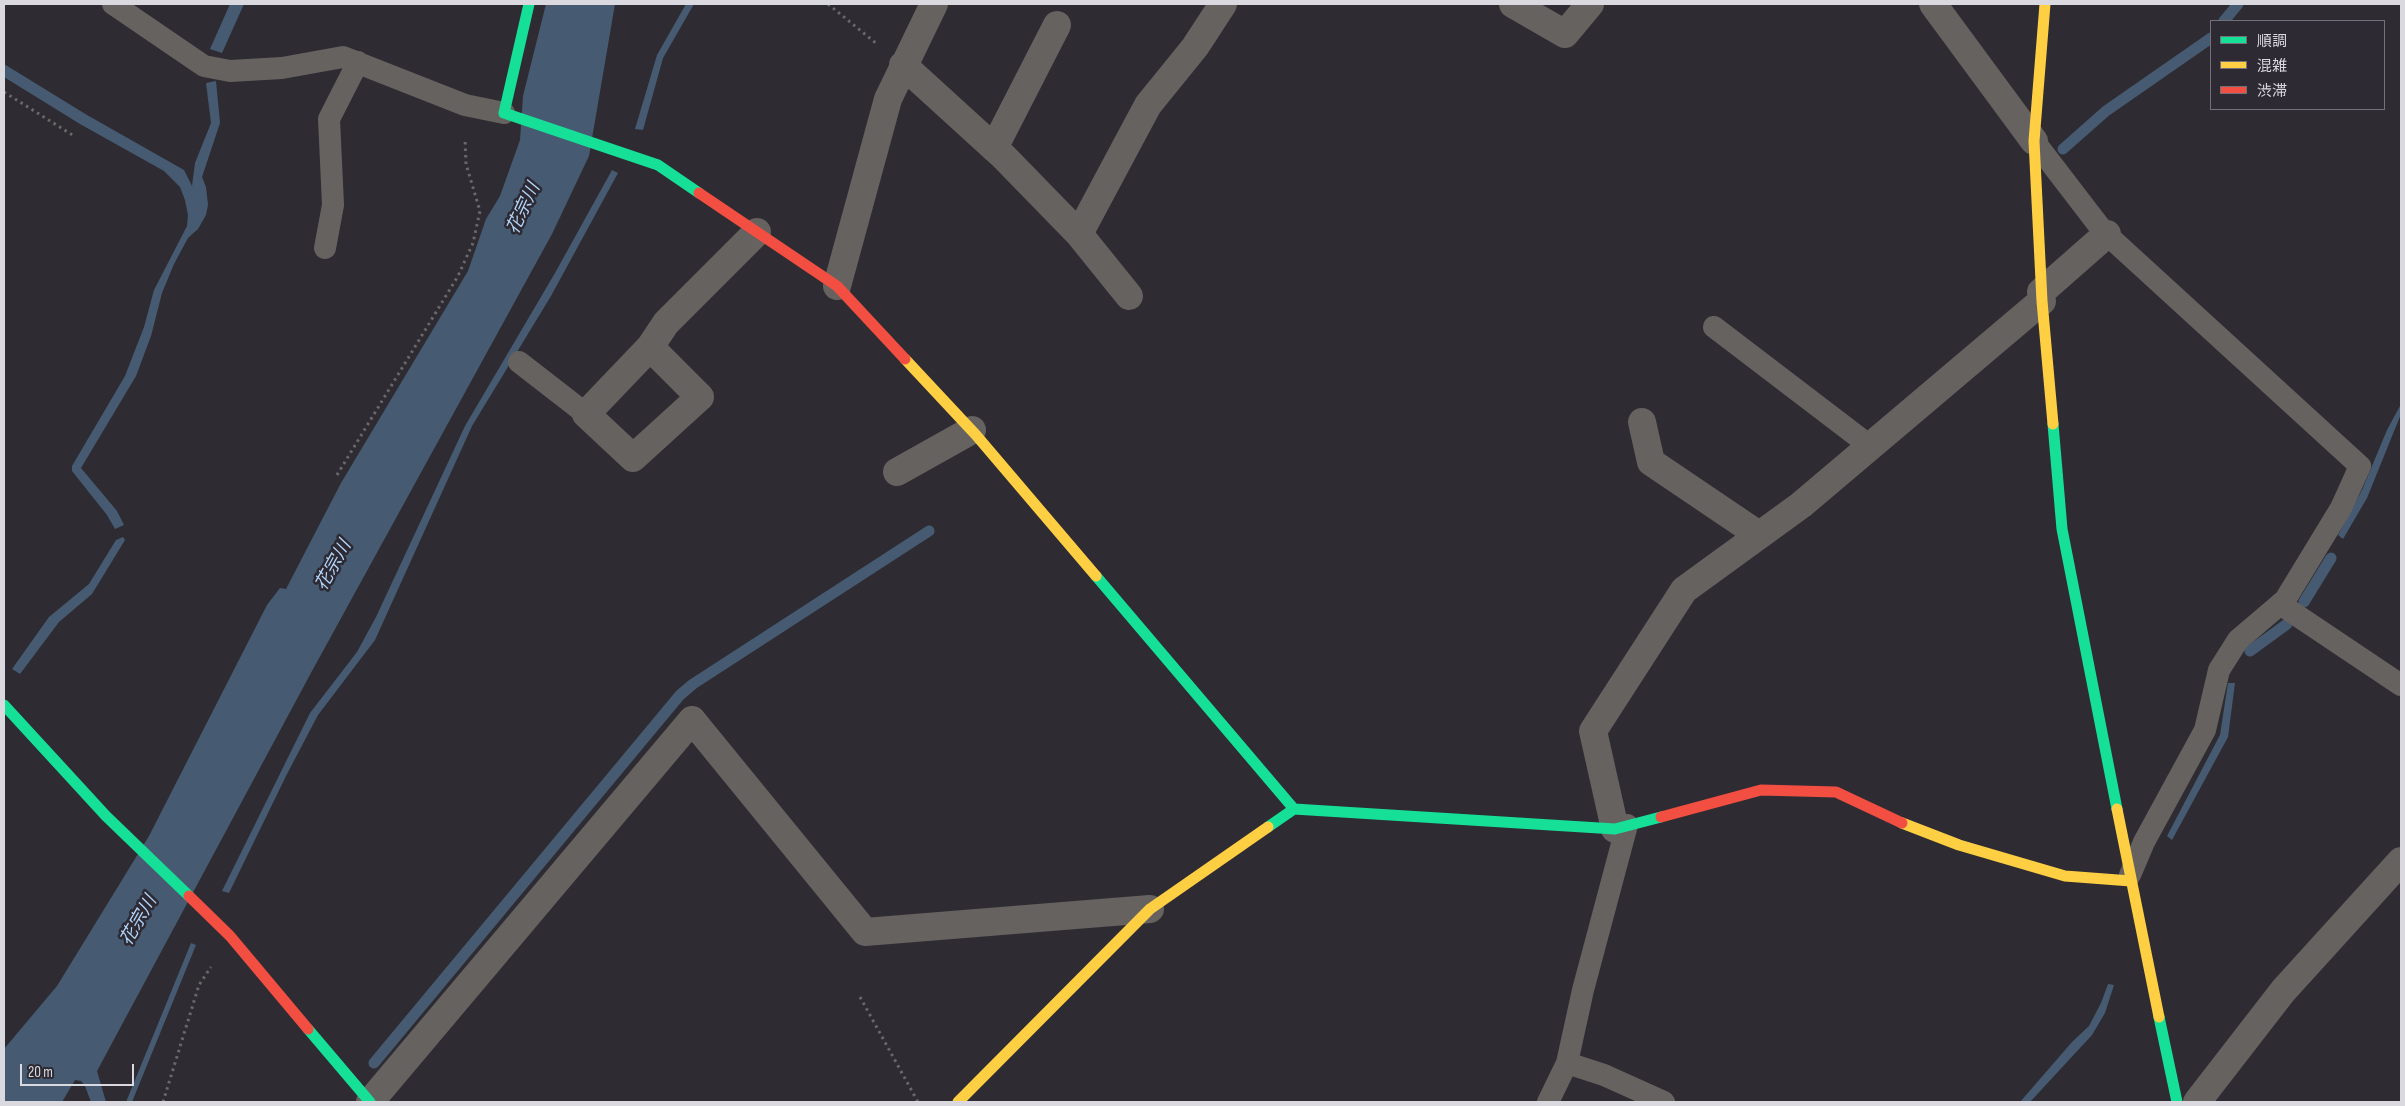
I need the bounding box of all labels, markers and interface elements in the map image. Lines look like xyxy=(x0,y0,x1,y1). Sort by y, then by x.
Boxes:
legend xyxy=(2210,20,2385,110)
text: 順調 xyxy=(2257,32,2287,51)
text: 混雑 xyxy=(2257,57,2287,76)
text: 渋滞 xyxy=(2257,82,2287,101)
water label: 花宗川 xyxy=(503,180,545,238)
water label: 花宗川 xyxy=(311,537,357,595)
water label: 花宗川 xyxy=(116,892,162,950)
scale bar xyxy=(22,1054,136,1086)
text: 20 m xyxy=(28,1063,53,1082)

